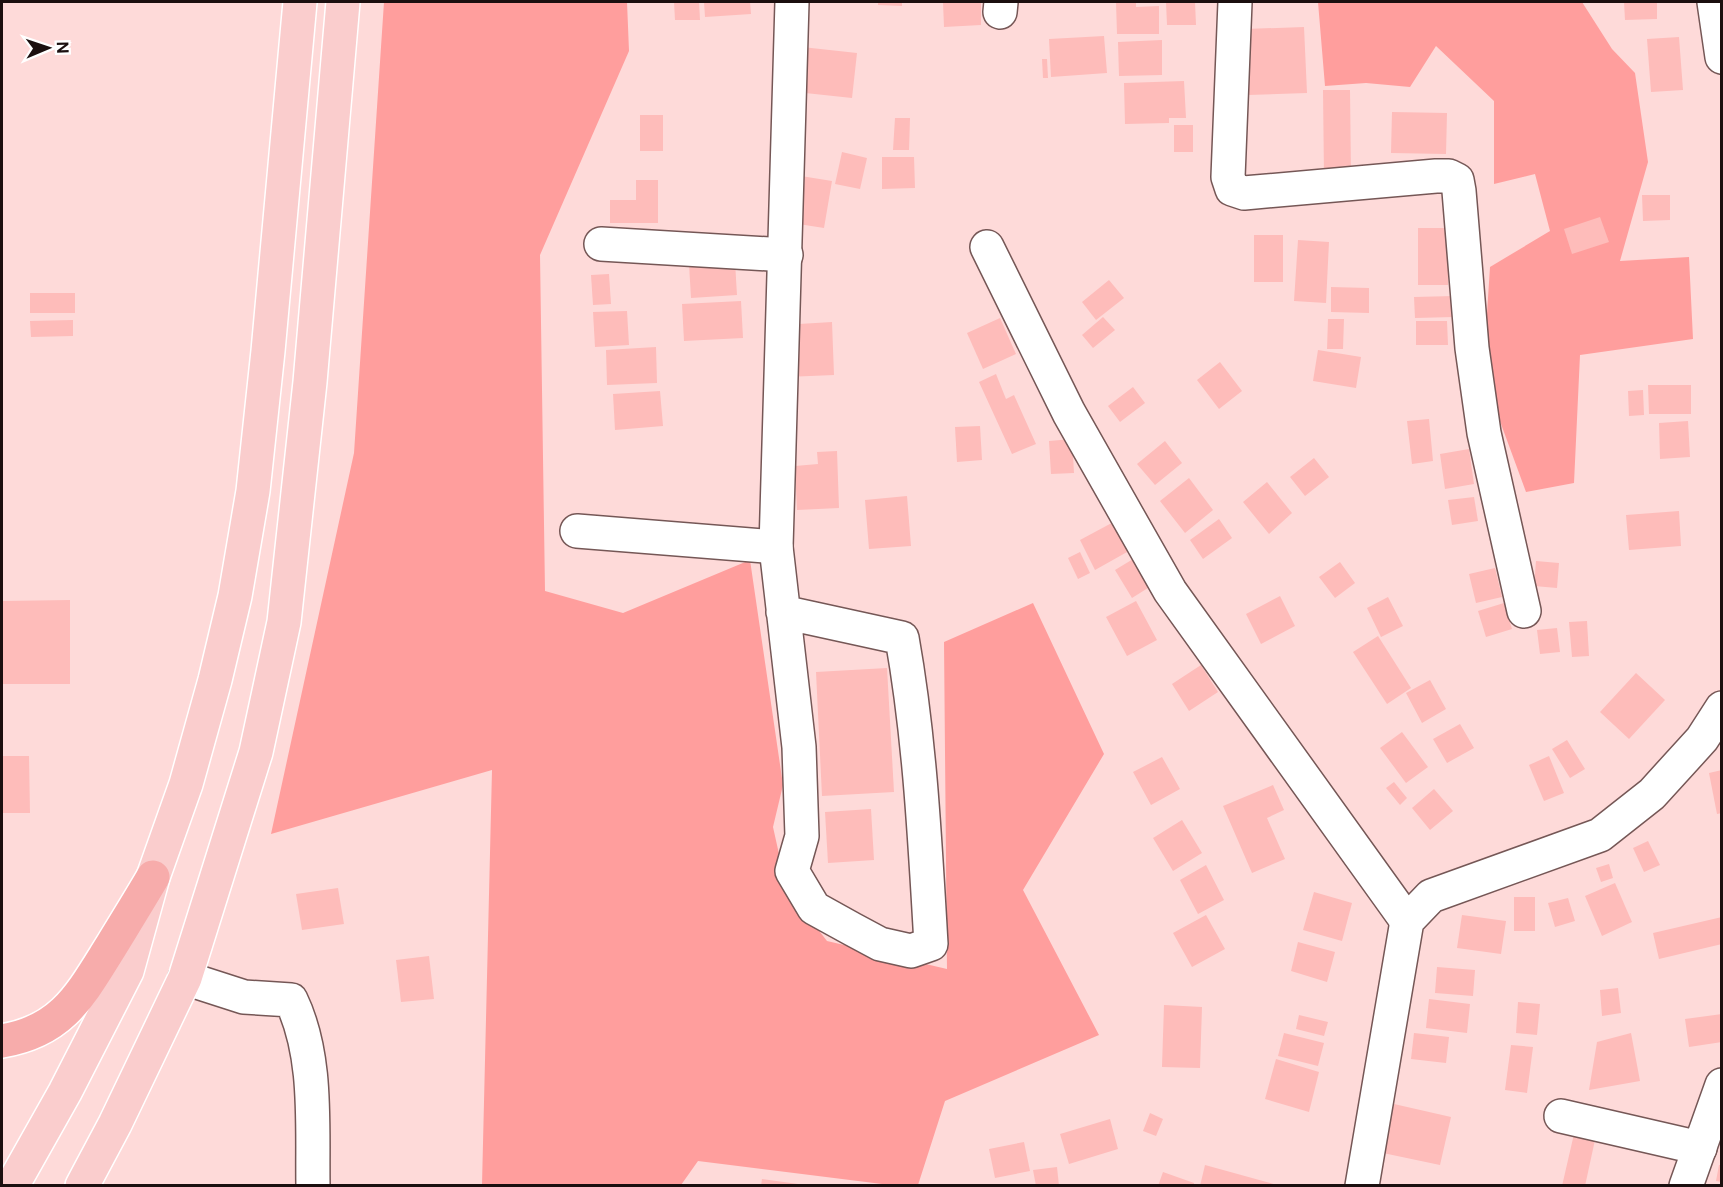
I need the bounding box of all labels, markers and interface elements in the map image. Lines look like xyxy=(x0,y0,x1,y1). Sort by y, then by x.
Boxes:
north arrow xyxy=(18,18,78,78)
text: N xyxy=(53,41,72,54)

